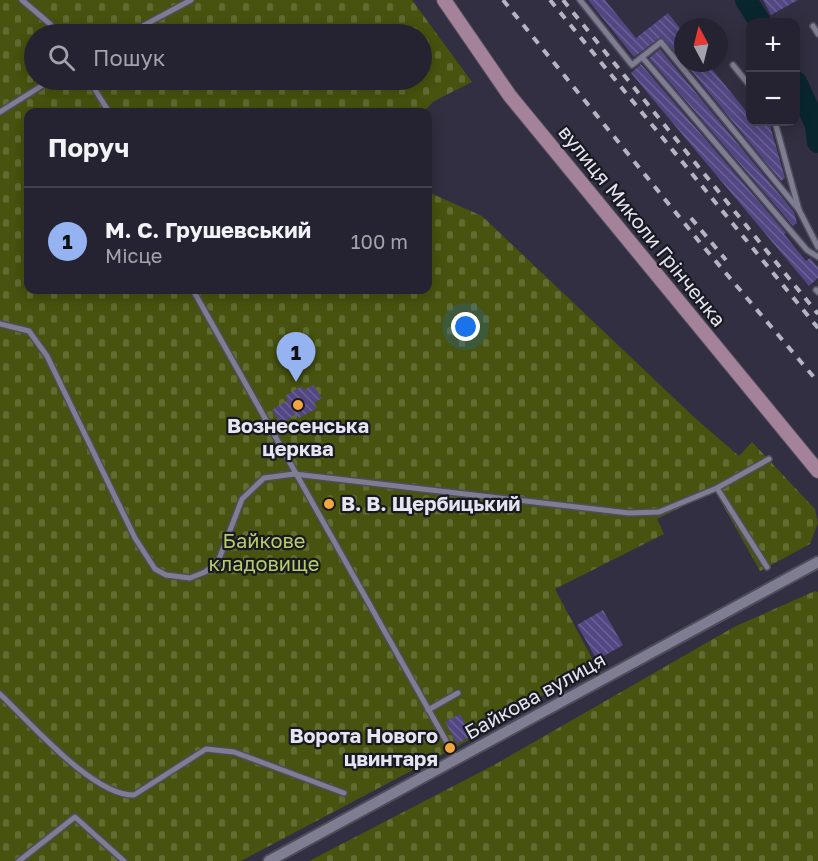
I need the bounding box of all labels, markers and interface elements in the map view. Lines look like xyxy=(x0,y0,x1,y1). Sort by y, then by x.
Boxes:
north arrow xyxy=(674,18,728,72)
map controls xyxy=(746,18,800,126)
button: + xyxy=(746,18,800,72)
search box xyxy=(24,24,432,90)
icon: search xyxy=(45,41,78,74)
text: Пошук xyxy=(93,44,166,71)
button: − xyxy=(746,72,800,126)
street label: вулиця Миколи Грінченка xyxy=(554,120,731,331)
text: Поруч xyxy=(48,132,129,163)
text: М. С. Грушевський xyxy=(105,216,311,243)
text: 1 xyxy=(62,229,73,253)
text: 100 m xyxy=(351,229,408,253)
text: Місце xyxy=(105,243,162,267)
your location xyxy=(451,312,480,341)
pin: 1 xyxy=(276,332,316,382)
marker: Вознесенська церква xyxy=(291,398,305,412)
place label: Вознесенська церква xyxy=(227,413,369,460)
place label: В. В. Щербицький xyxy=(341,491,520,515)
marker: В. В. Щербицький xyxy=(322,497,336,511)
park label: Байкове кладовище xyxy=(209,528,319,575)
street label: Байкова вулиця xyxy=(460,647,609,744)
place label: Ворота Нового цвинтаря xyxy=(290,723,438,770)
marker: Ворота Нового цвинтаря xyxy=(443,741,457,755)

